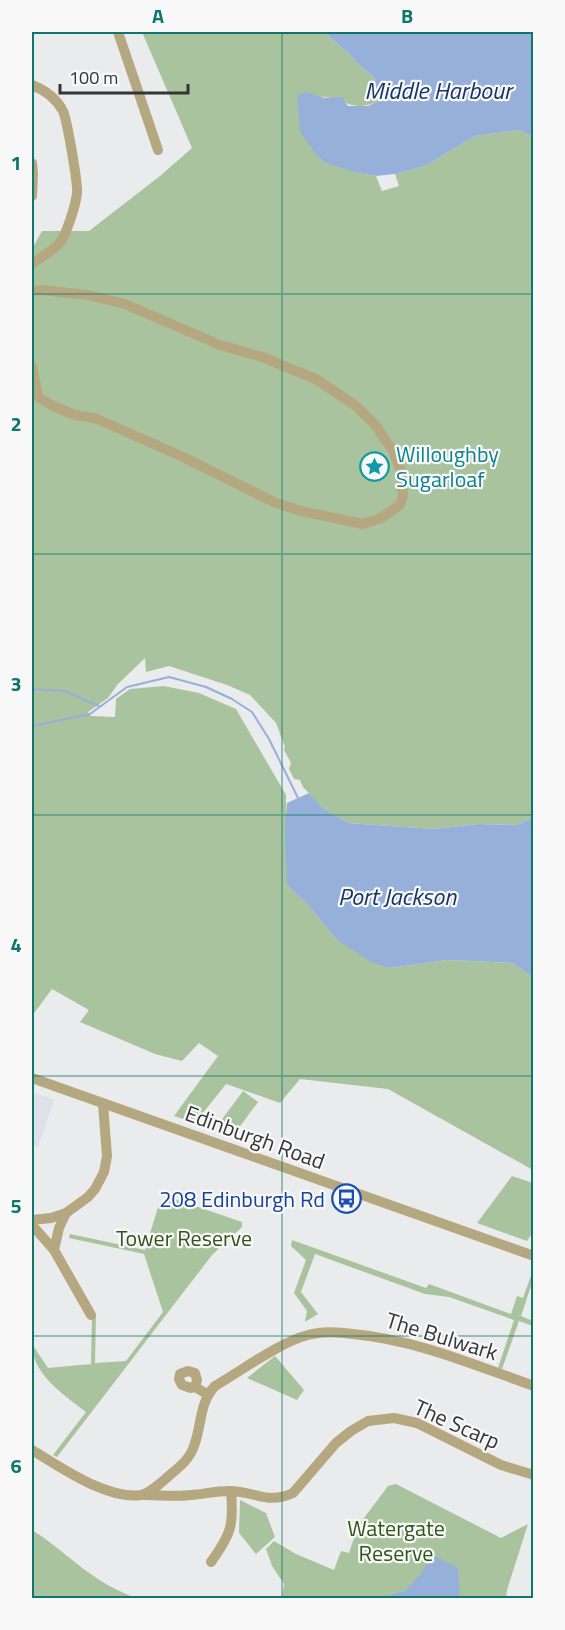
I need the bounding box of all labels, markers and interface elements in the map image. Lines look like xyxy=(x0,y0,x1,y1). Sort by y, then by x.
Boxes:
text: A xyxy=(152,0,164,31)
text: B xyxy=(401,0,413,31)
scale bar xyxy=(60,57,188,95)
text: 100 m xyxy=(69,64,118,91)
water label: Middle Harbour xyxy=(365,72,515,108)
text: 1 xyxy=(10,147,22,178)
text: 2 xyxy=(10,408,22,439)
place label: Willoughby Sugarloaf xyxy=(396,437,499,496)
place icon: Willoughby Sugarloaf xyxy=(359,451,391,483)
text: 3 xyxy=(10,668,22,699)
water label: Port Jackson xyxy=(338,878,457,914)
text: 4 xyxy=(10,929,22,960)
street label: Edinburgh Road xyxy=(180,1096,330,1178)
place label: 208 Edinburgh Rd xyxy=(159,1182,325,1216)
bus stop icon: 208 Edinburgh Rd xyxy=(330,1183,362,1215)
text: 5 xyxy=(10,1190,22,1221)
park label: Tower Reserve xyxy=(116,1221,252,1255)
street label: The Bulwark xyxy=(382,1303,503,1369)
street label: The Scarp xyxy=(408,1390,506,1458)
text: 6 xyxy=(10,1450,22,1481)
park label: Watergate Reserve xyxy=(347,1511,445,1570)

